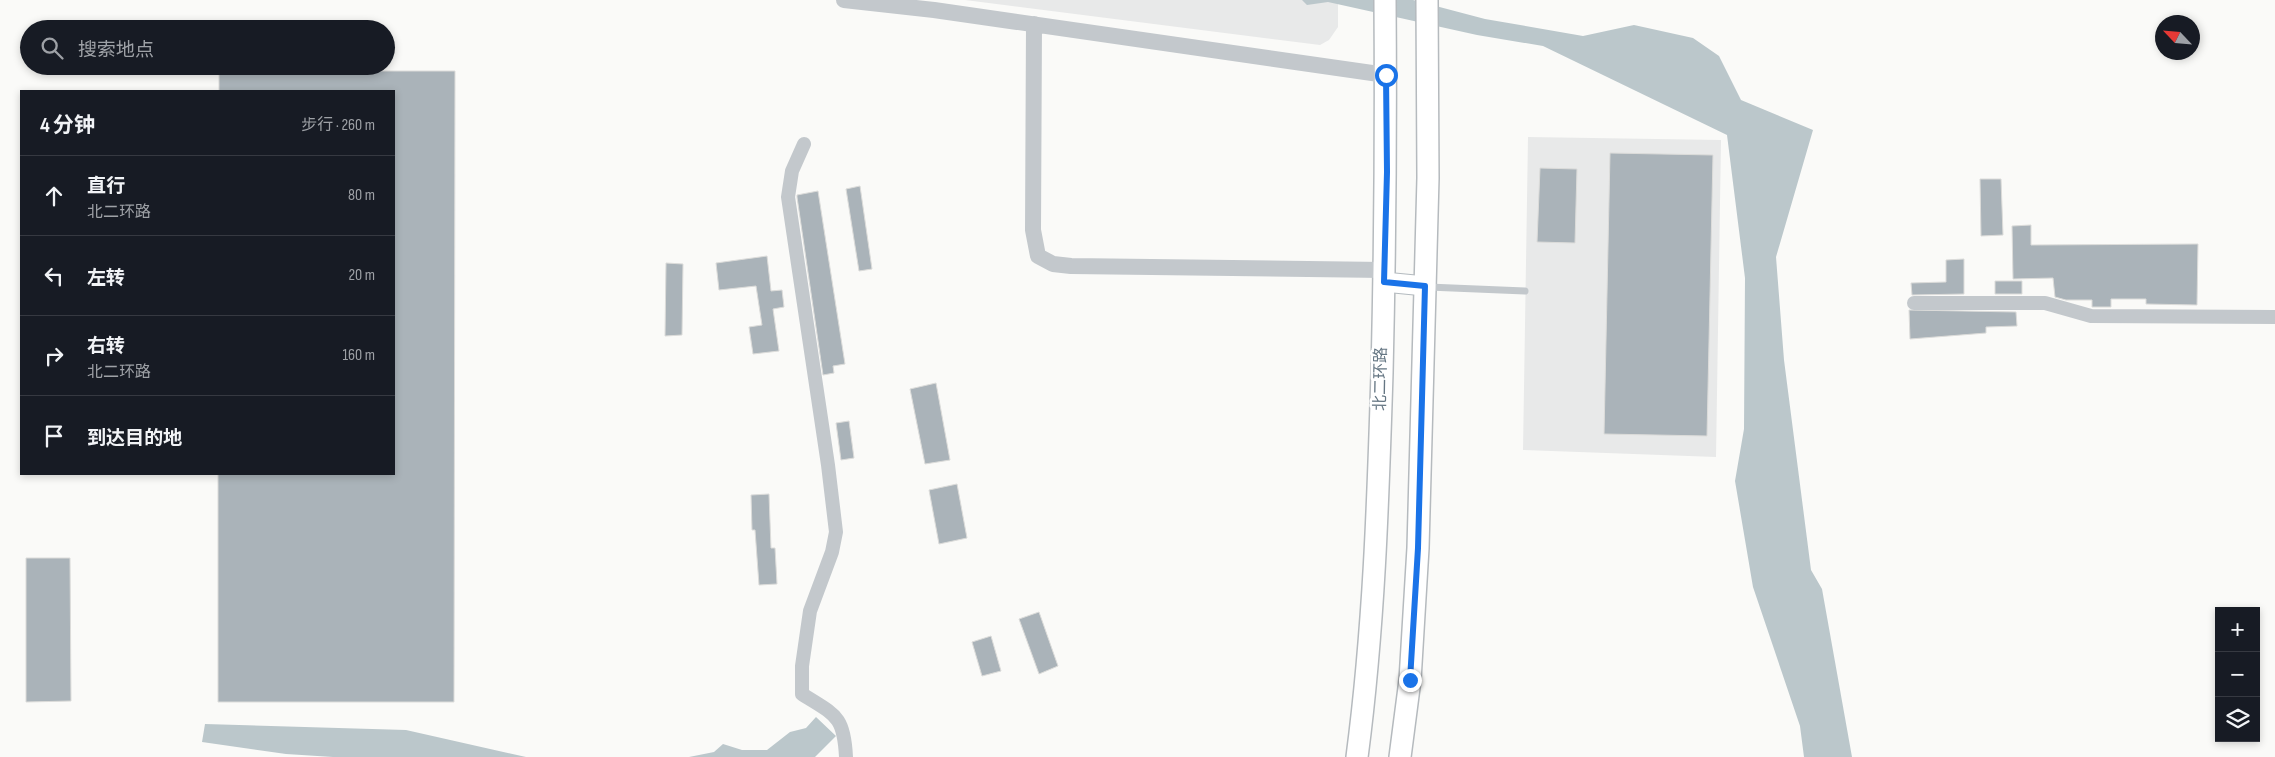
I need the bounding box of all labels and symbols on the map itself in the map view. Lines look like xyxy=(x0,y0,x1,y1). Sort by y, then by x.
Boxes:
north arrow xyxy=(2155,15,2200,60)
route start xyxy=(1375,64,1398,87)
street label: 北二环路 xyxy=(1371,347,1391,411)
route end xyxy=(1399,669,1422,692)

